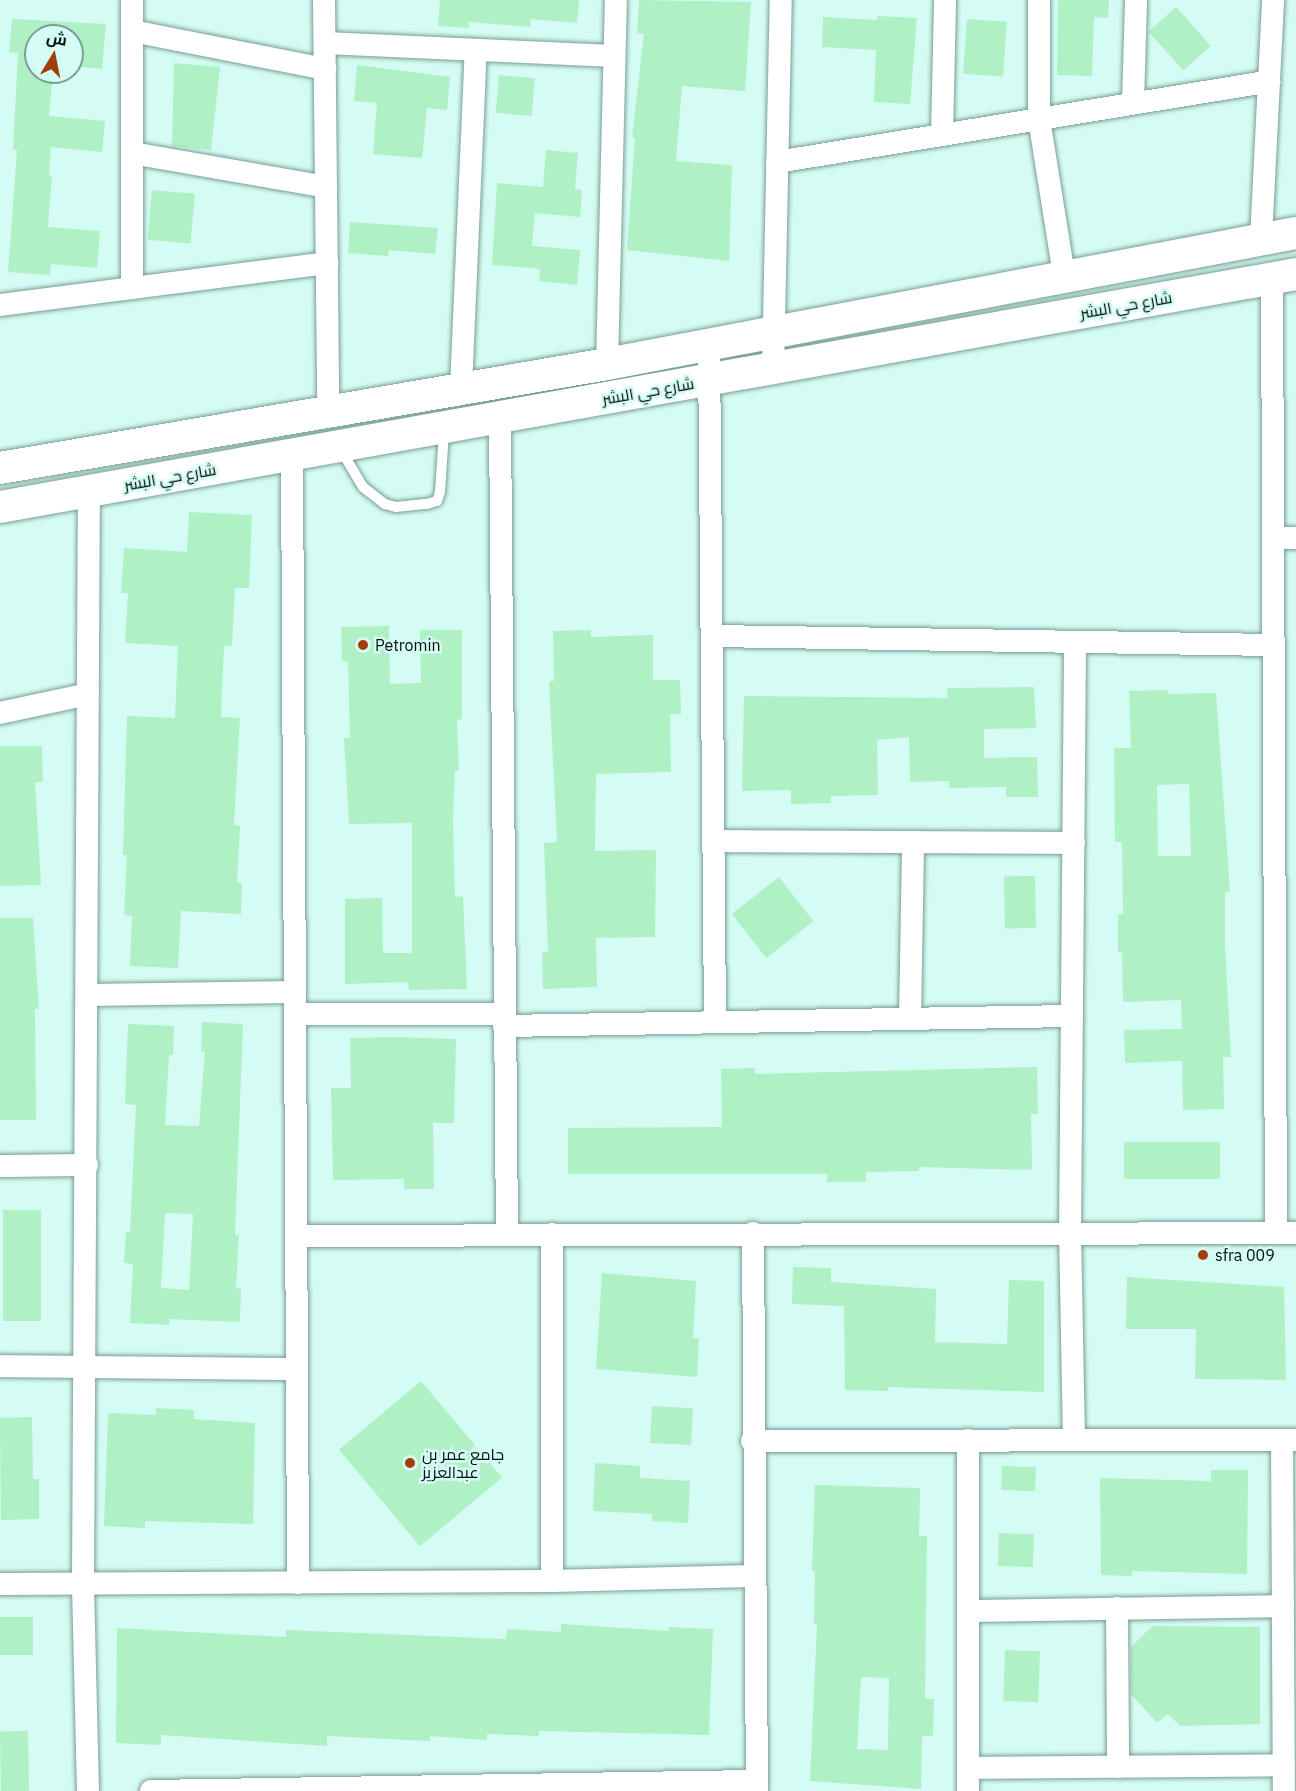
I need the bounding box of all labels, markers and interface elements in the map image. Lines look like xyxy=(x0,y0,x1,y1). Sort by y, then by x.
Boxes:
north arrow xyxy=(24,24,84,84)
text: ش xyxy=(45,27,69,50)
street label: شارع حي البشر xyxy=(1078,287,1174,323)
street label: شارع حي البشر xyxy=(600,373,696,409)
street label: شارع حي البشر xyxy=(122,459,218,495)
place label: Petromin xyxy=(375,635,441,655)
marker: Petromin xyxy=(356,638,370,652)
place label: sfra 009 xyxy=(1215,1245,1275,1265)
marker: sfra 009 xyxy=(1196,1248,1210,1262)
place label: جامع عمر بن عبدالعزيز xyxy=(422,1444,504,1482)
marker: جامع عمر بن عبدالعزيز xyxy=(403,1456,417,1470)

